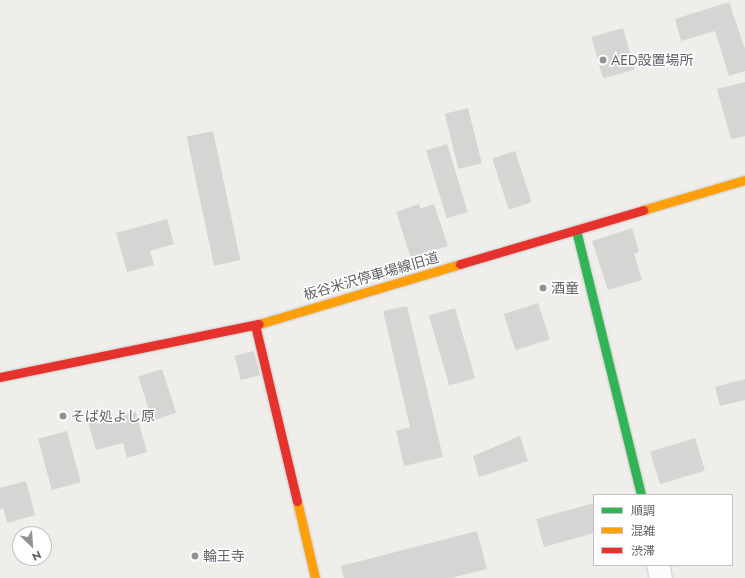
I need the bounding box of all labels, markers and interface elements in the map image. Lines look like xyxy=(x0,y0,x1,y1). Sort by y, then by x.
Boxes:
place label: AED設置場所 xyxy=(611,52,693,68)
marker: AED設置場所 xyxy=(598,55,608,65)
street label: 板谷米沢停車場線旧道 xyxy=(301,249,441,303)
place label: 酒童 xyxy=(551,280,579,296)
marker: 酒童 xyxy=(538,283,548,293)
place label: そば処よし原 xyxy=(71,408,155,424)
marker: そば処よし原 xyxy=(58,411,68,421)
legend xyxy=(593,494,733,566)
text: 順調 xyxy=(631,502,655,520)
text: 混雑 xyxy=(631,522,655,540)
north arrow xyxy=(12,526,52,566)
text: 渋滞 xyxy=(631,542,655,560)
text: N xyxy=(29,547,44,565)
place label: 輪王寺 xyxy=(203,548,245,564)
marker: 輪王寺 xyxy=(190,551,200,561)

